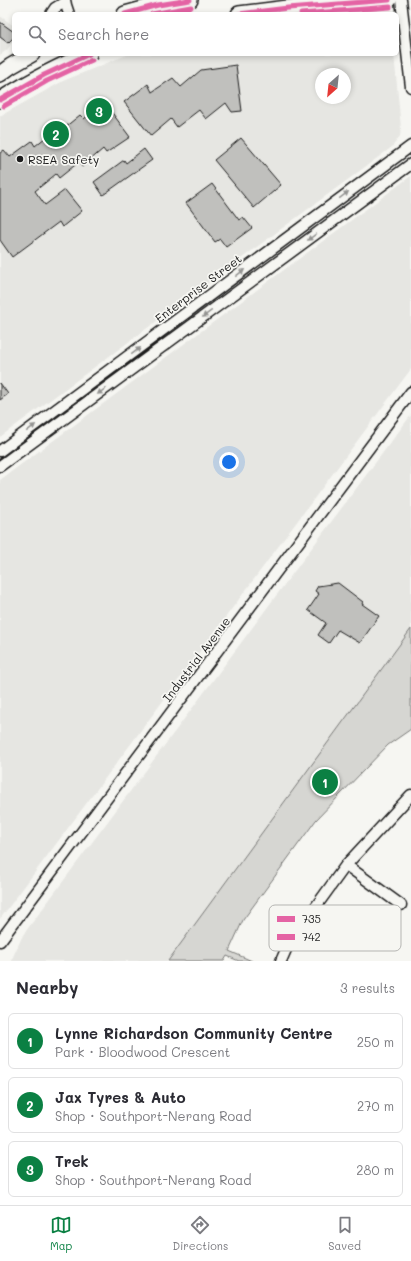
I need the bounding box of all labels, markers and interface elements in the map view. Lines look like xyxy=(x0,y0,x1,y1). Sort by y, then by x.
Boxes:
search box xyxy=(12,12,399,56)
icon: search xyxy=(26,23,48,45)
text: Search here xyxy=(58,24,149,44)
north arrow xyxy=(315,68,351,104)
pin: 3 xyxy=(86,96,112,126)
pin: 2 xyxy=(43,119,69,149)
place label: RSEA Safety xyxy=(28,151,99,167)
marker: RSEA Safety xyxy=(15,154,25,164)
one-way arrow xyxy=(339,191,350,200)
one-way arrow xyxy=(307,233,317,241)
street label: Enterprise Street xyxy=(151,250,245,326)
one-way arrow xyxy=(235,269,245,277)
one-way arrow xyxy=(202,310,212,318)
one-way arrow xyxy=(130,346,141,355)
one-way arrow xyxy=(97,387,108,395)
one-way arrow xyxy=(26,424,37,432)
your location xyxy=(219,452,239,472)
street label: Industrial Avenue xyxy=(159,613,233,705)
pin: 1 xyxy=(312,767,338,797)
legend xyxy=(269,905,401,951)
text: 735 xyxy=(302,911,321,926)
text: 742 xyxy=(302,929,321,944)
text: Nearby xyxy=(16,976,78,998)
text: 3 results xyxy=(340,979,395,996)
text: Lynne Richardson Community Centre xyxy=(55,1023,332,1043)
text: 1 xyxy=(27,1033,33,1050)
text: 250 m xyxy=(357,1033,394,1050)
text: Park · Bloodwood Crescent xyxy=(55,1043,230,1060)
text: Jax Tyres & Auto xyxy=(55,1087,186,1107)
text: 2 xyxy=(26,1097,34,1114)
text: 270 m xyxy=(357,1097,394,1114)
text: Shop · Southport-Nerang Road xyxy=(55,1107,252,1124)
text: Trek xyxy=(55,1151,89,1171)
text: 3 xyxy=(26,1161,34,1178)
text: 280 m xyxy=(356,1161,394,1178)
text: Shop · Southport-Nerang Road xyxy=(55,1171,252,1188)
tab: Map xyxy=(50,1214,72,1253)
tab: Directions xyxy=(172,1214,228,1253)
tab: Saved xyxy=(328,1214,361,1253)

